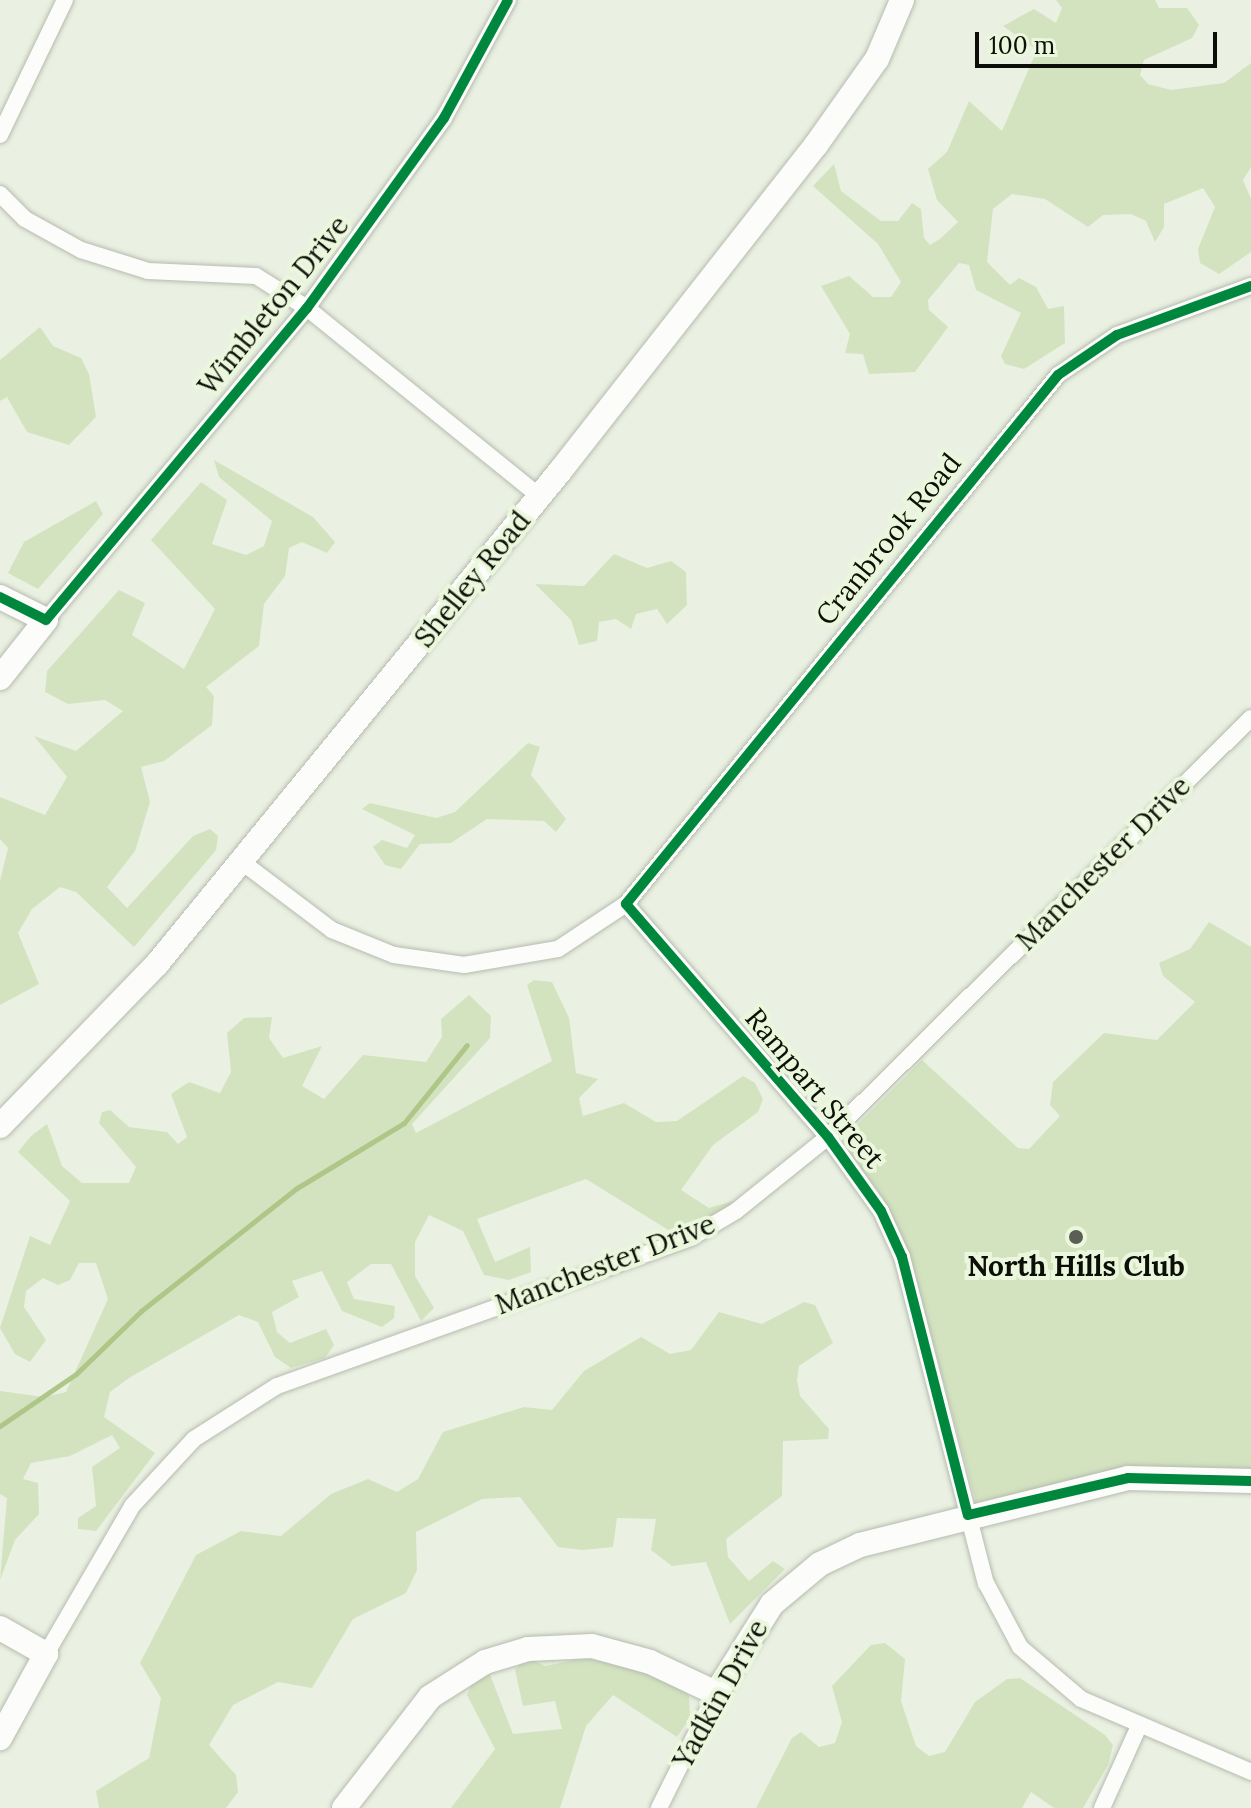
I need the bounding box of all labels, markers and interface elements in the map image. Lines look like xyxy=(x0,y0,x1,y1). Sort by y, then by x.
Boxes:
scale bar xyxy=(979,16,1221,66)
text: 100 m xyxy=(989,30,1055,61)
street label: Wimbleton Drive xyxy=(190,209,356,401)
street label: Cranbrook Road xyxy=(808,446,968,632)
street label: Shelley Road xyxy=(407,504,537,654)
street label: Manchester Drive xyxy=(1009,769,1197,957)
street label: Rampart Street xyxy=(738,1001,892,1175)
street label: Manchester Drive xyxy=(490,1207,720,1321)
marker: North Hills Club xyxy=(1067,1228,1085,1246)
place label: North Hills Club xyxy=(967,1249,1185,1283)
street label: Yadkin Drive xyxy=(665,1614,775,1774)

